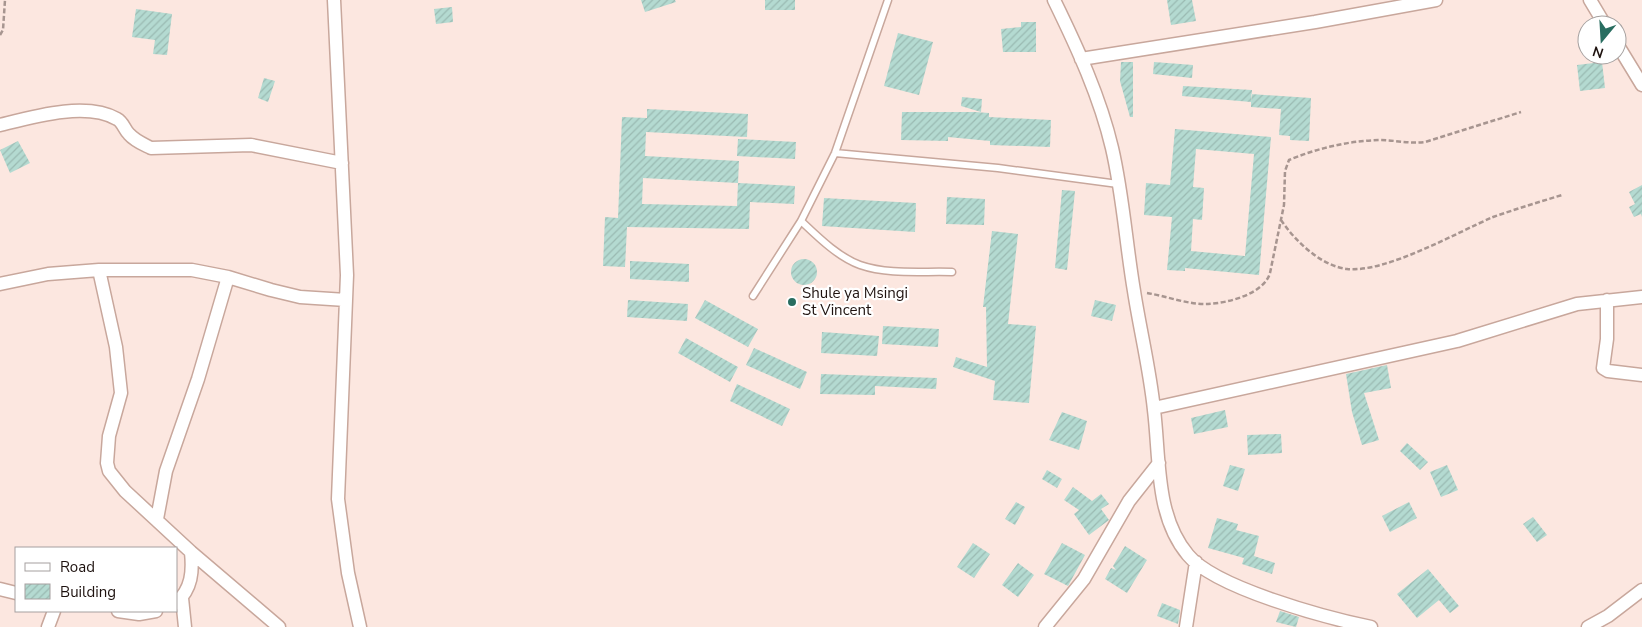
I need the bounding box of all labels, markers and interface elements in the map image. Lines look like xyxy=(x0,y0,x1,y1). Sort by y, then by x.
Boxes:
north arrow xyxy=(1577,15,1627,65)
text: N xyxy=(1590,41,1606,63)
place label: Shule ya Msingi St Vincent xyxy=(802,283,908,320)
marker: Shule ya Msingi St Vincent xyxy=(786,296,798,308)
legend xyxy=(15,547,178,612)
text: Road xyxy=(60,557,95,577)
text: Building xyxy=(60,582,116,602)

